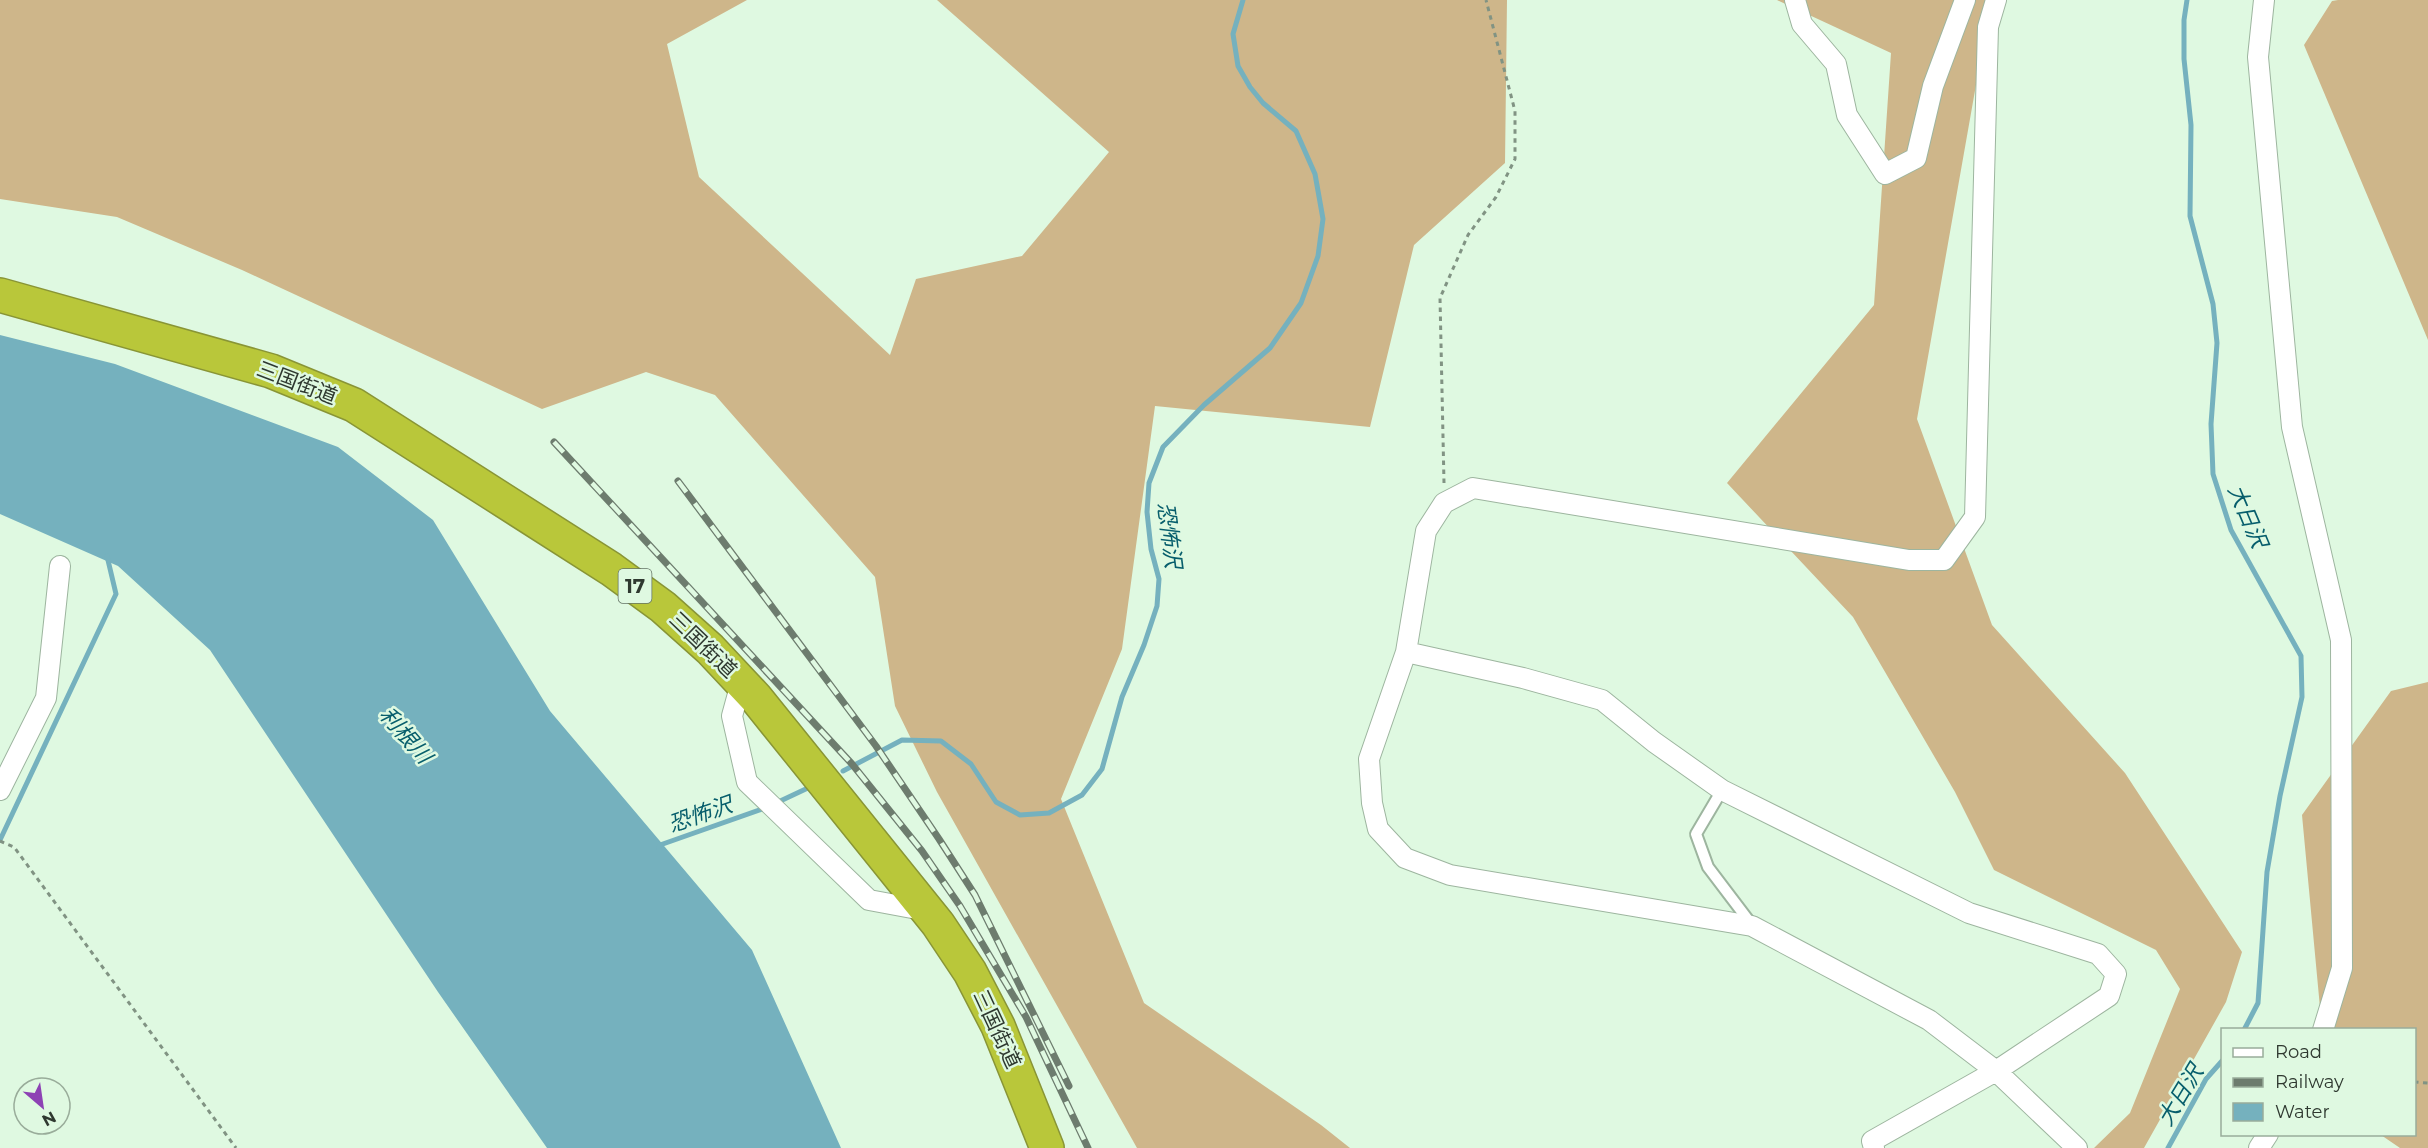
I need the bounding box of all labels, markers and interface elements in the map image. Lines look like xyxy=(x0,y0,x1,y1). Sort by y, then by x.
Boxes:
street label: 三国街道 xyxy=(253,356,341,409)
water label: 大日沢 xyxy=(2222,481,2274,555)
water label: 恐怖沢 xyxy=(1152,501,1187,572)
road number: 17 xyxy=(618,569,652,603)
street label: 三国街道 xyxy=(664,606,742,683)
water label: 利根川 xyxy=(374,702,439,771)
water label: 恐怖沢 xyxy=(665,790,739,838)
street label: 三国街道 xyxy=(968,985,1027,1072)
legend xyxy=(2221,1028,2416,1136)
text: Road xyxy=(2275,1041,2322,1063)
water label: 大日沢 xyxy=(2152,1057,2211,1131)
text: Railway xyxy=(2275,1071,2344,1093)
north arrow xyxy=(12,1076,72,1136)
text: Water xyxy=(2275,1101,2330,1123)
text: N xyxy=(39,1107,59,1130)

